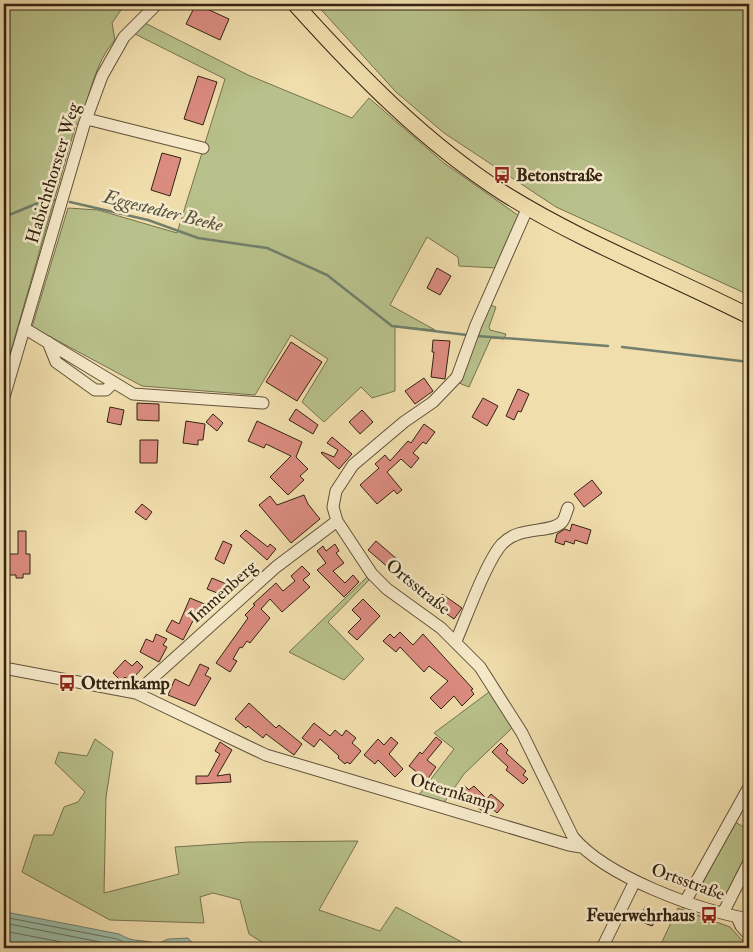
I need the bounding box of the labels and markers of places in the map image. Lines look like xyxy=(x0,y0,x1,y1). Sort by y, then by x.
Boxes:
place label: Betonstraße xyxy=(516,164,603,187)
bus stop icon: Betonstraße xyxy=(492,165,512,185)
place label: Otternkamp xyxy=(81,672,170,695)
bus stop icon: Otternkamp xyxy=(57,673,77,693)
place label: Feuerwehrhaus xyxy=(586,904,695,927)
bus stop icon: Feuerwehrhaus xyxy=(699,905,719,925)

